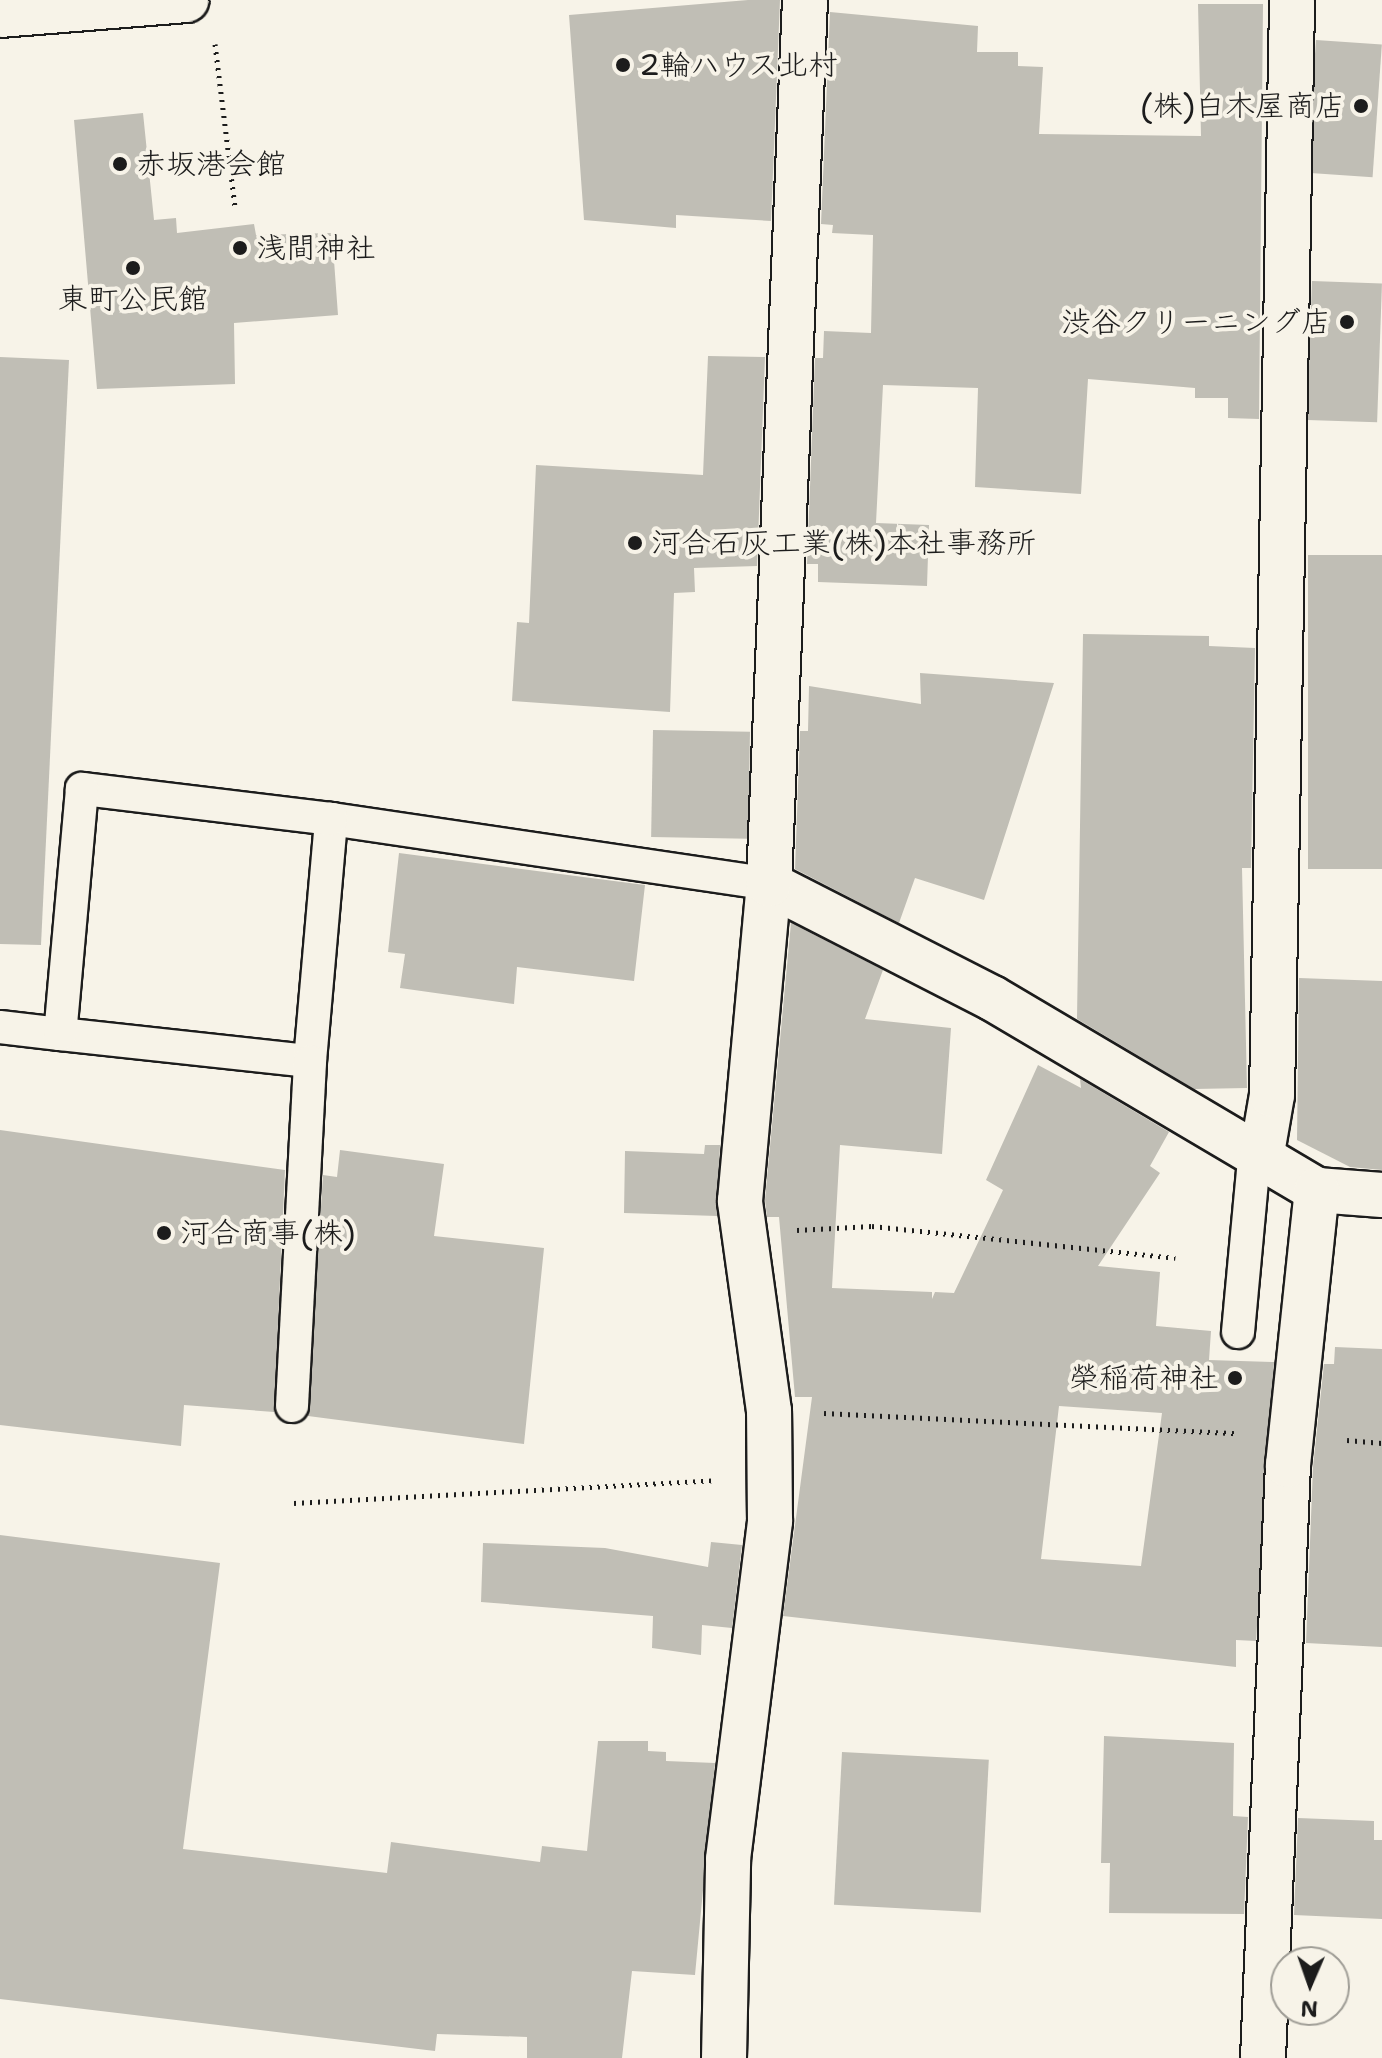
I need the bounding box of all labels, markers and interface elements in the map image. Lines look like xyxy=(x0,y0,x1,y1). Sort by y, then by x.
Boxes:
place label: 2輪ハウス北村 xyxy=(639,47,840,83)
marker: 2輪ハウス北村 xyxy=(614,56,632,74)
place label: (株)白木屋商店 xyxy=(1140,88,1345,124)
marker: (株)白木屋商店 xyxy=(1352,97,1370,115)
place label: 赤坂港会館 xyxy=(136,146,286,182)
marker: 赤坂港会館 xyxy=(111,155,129,173)
place label: 浅間神社 xyxy=(256,230,376,266)
marker: 浅間神社 xyxy=(231,239,249,257)
marker: 東町公民館 xyxy=(124,259,142,277)
place label: 東町公民館 xyxy=(58,281,208,317)
place label: 渋谷クリーニング店 xyxy=(1061,304,1331,340)
marker: 渋谷クリーニング店 xyxy=(1338,313,1356,331)
place label: 河合石灰工業(株)本社事務所 xyxy=(651,525,1036,561)
marker: 河合石灰工業(株)本社事務所 xyxy=(626,534,644,552)
place label: 河合商事(株) xyxy=(180,1215,355,1251)
marker: 河合商事(株) xyxy=(155,1224,173,1242)
place label: 榮稲荷神社 xyxy=(1069,1360,1219,1396)
marker: 榮稲荷神社 xyxy=(1226,1369,1244,1387)
north arrow xyxy=(1270,1946,1350,2026)
text: N xyxy=(1300,1994,1318,2023)

